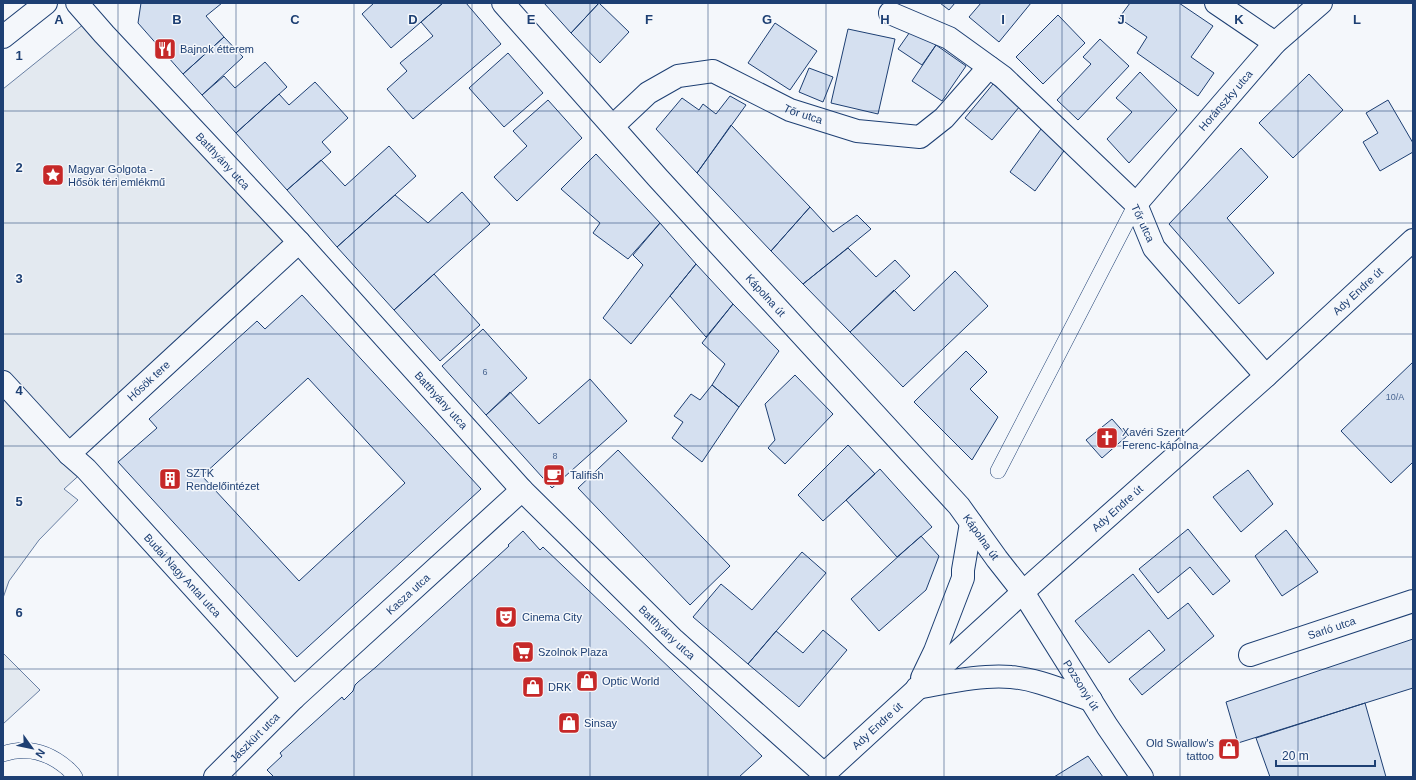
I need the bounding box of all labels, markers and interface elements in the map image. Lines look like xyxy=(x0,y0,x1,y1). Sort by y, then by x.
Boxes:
text: A xyxy=(54,12,64,27)
text: B xyxy=(172,12,182,27)
text: C xyxy=(290,12,300,27)
text: D xyxy=(408,12,418,27)
text: E xyxy=(527,12,536,27)
text: F xyxy=(645,12,653,27)
text: G xyxy=(762,12,772,27)
text: H xyxy=(880,12,890,27)
text: I xyxy=(1001,12,1005,27)
text: J xyxy=(1117,12,1125,27)
text: K xyxy=(1234,12,1244,27)
text: L xyxy=(1353,12,1361,27)
restaurant icon: Bajnok étterem xyxy=(152,36,178,62)
place label: Bajnok étterem xyxy=(180,43,254,55)
text: 1 xyxy=(15,48,23,63)
street label: Horánszky utca xyxy=(1196,67,1255,133)
street label: Tőr utca xyxy=(782,102,825,126)
street label: Batthyány utca xyxy=(194,130,253,192)
text: 2 xyxy=(15,160,23,175)
place icon: Magyar Golgota - Hősök téri emlékmű xyxy=(40,162,66,188)
place label: Magyar Golgota - Hősök téri emlékmű xyxy=(68,163,165,188)
street label: Tőr utca xyxy=(1129,202,1157,245)
street label: Ady Endre út xyxy=(1330,265,1385,317)
text: 3 xyxy=(15,271,23,286)
street label: Kápolna út xyxy=(743,272,788,319)
street label: Hősök tere xyxy=(125,358,172,403)
house number: 6 xyxy=(482,367,488,377)
street label: Batthyány utca xyxy=(412,369,471,432)
text: 4 xyxy=(15,383,23,398)
house number: 10/A xyxy=(1386,392,1404,402)
church icon: Xavéri Szent Ferenc-kápolna xyxy=(1094,425,1120,451)
place label: Xavéri Szent Ferenc-kápolna xyxy=(1122,426,1199,451)
house number: 8 xyxy=(552,451,558,461)
cafe icon: Talifish xyxy=(541,462,567,488)
building icon: SZTK Rendelőintézet xyxy=(157,466,183,492)
place label: SZTK Rendelőintézet xyxy=(186,467,259,492)
place label: Talifish xyxy=(570,469,604,481)
street label: Ady Endre út xyxy=(1089,483,1145,534)
text: 5 xyxy=(15,494,23,509)
street label: Kápolna út xyxy=(961,512,1001,562)
street label: Budai Nagy Antal utca xyxy=(142,531,224,620)
street label: Kasza utca xyxy=(384,571,433,617)
street label: Batthyány utca xyxy=(637,603,698,662)
theatre icon: Cinema City xyxy=(493,604,519,630)
text: 6 xyxy=(15,605,23,620)
place label: Cinema City xyxy=(522,611,582,623)
street label: Sarló utca xyxy=(1306,614,1358,641)
supermarket icon: Szolnok Plaza xyxy=(510,639,536,665)
place label: Szolnok Plaza xyxy=(538,646,609,658)
street label: Pozsonyi út xyxy=(1061,658,1102,712)
shop icon: Optic World xyxy=(574,668,600,694)
shop icon: DRK xyxy=(520,674,546,700)
place label: Optic World xyxy=(602,675,659,687)
place label: DRK xyxy=(548,681,572,693)
street label: Ady Endre út xyxy=(850,700,905,752)
street label: Jászkürt utca xyxy=(227,710,282,765)
shop icon: Sinsay xyxy=(556,710,582,736)
place label: Sinsay xyxy=(584,717,618,729)
north arrow xyxy=(12,728,52,768)
shop icon: Old Swallow's tattoo xyxy=(1216,736,1242,762)
place label: Old Swallow's tattoo xyxy=(1146,737,1214,762)
scale bar xyxy=(1276,742,1375,768)
text: N xyxy=(33,747,48,760)
text: 20 m xyxy=(1282,749,1309,763)

